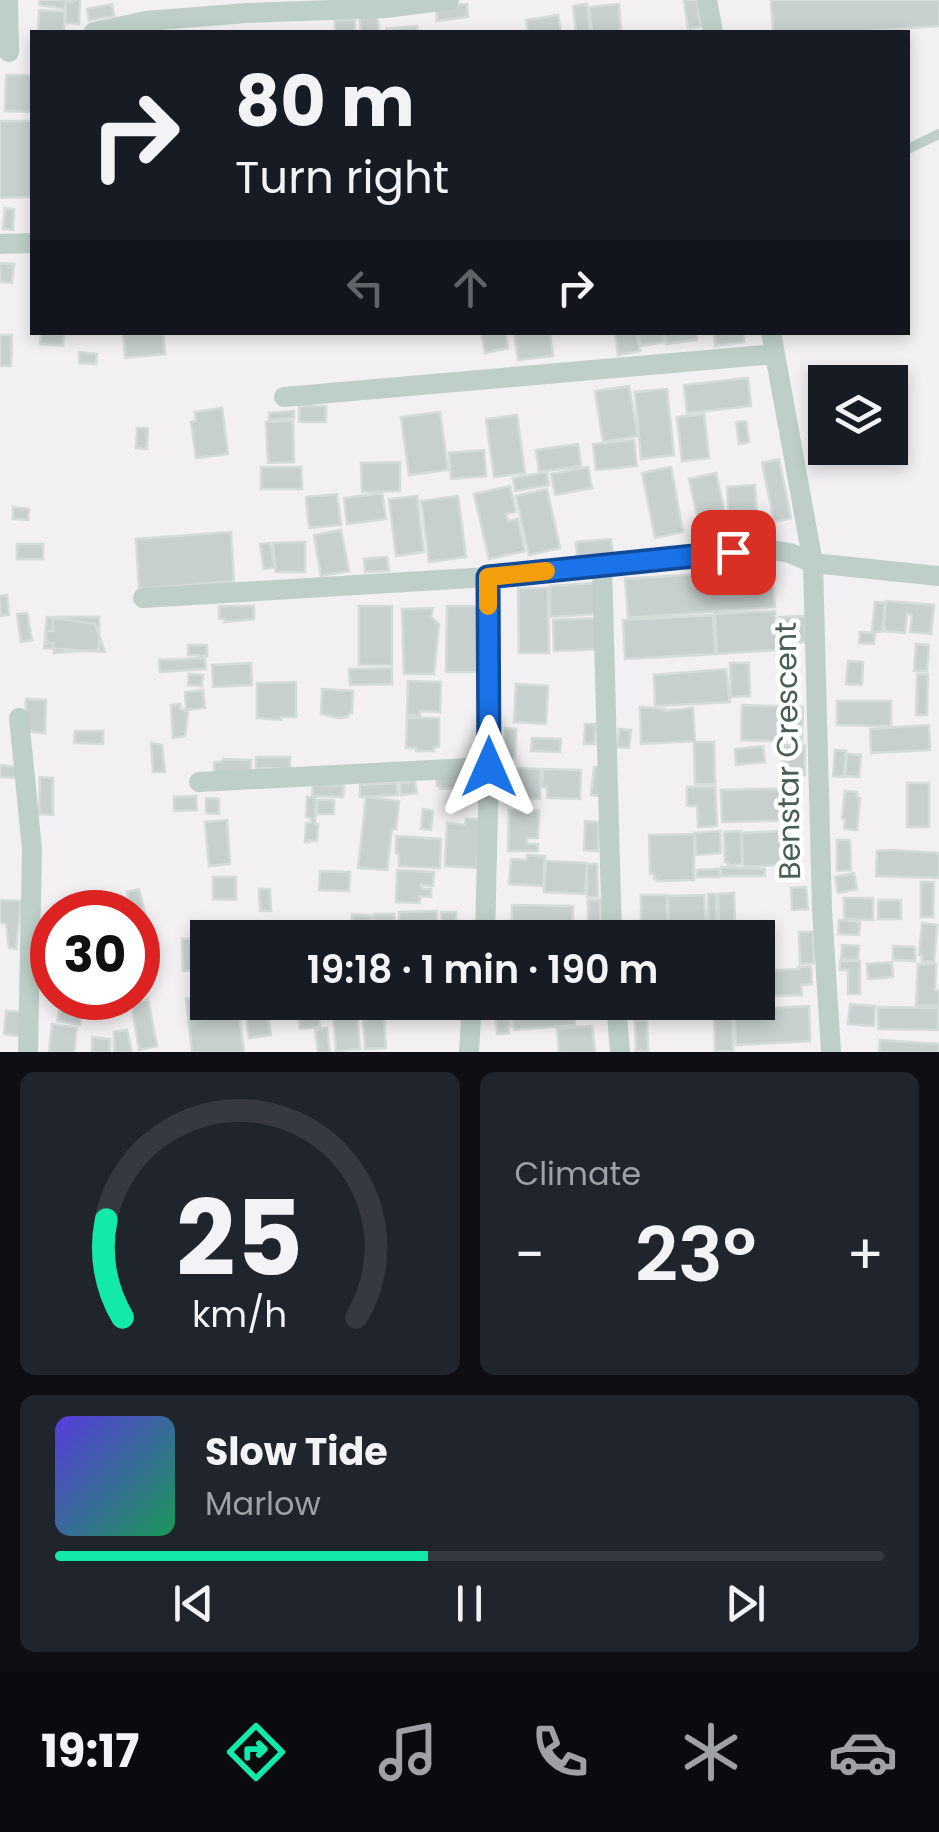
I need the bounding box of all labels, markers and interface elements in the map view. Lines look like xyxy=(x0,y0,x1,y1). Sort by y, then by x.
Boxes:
text: 80 m xyxy=(235,52,415,151)
icon: right xyxy=(70,70,200,200)
text: Turn right xyxy=(235,146,449,209)
icon: left xyxy=(338,260,393,315)
icon: ahead xyxy=(443,260,498,315)
icon: right xyxy=(548,260,603,315)
map controls xyxy=(808,365,908,465)
button: layers xyxy=(808,365,908,465)
pin xyxy=(691,510,776,595)
icon: arrive xyxy=(706,525,761,580)
street label: Benstar Crescent xyxy=(764,622,811,880)
position arrow xyxy=(437,715,541,819)
speed limit sign: 30 xyxy=(30,890,160,1020)
text: 19:18 · 1 min · 190 m xyxy=(307,943,658,996)
text: Climate xyxy=(515,1151,641,1196)
text: 25 xyxy=(176,1166,303,1311)
text: 23° xyxy=(635,1202,756,1307)
text: − xyxy=(515,1216,545,1293)
text: + xyxy=(846,1216,884,1293)
text: km/h xyxy=(192,1289,287,1340)
text: Slow Tide xyxy=(205,1425,388,1478)
text: Marlow xyxy=(205,1481,321,1526)
icon: previous xyxy=(166,1576,221,1631)
icon: pause xyxy=(442,1576,497,1631)
icon: next xyxy=(718,1576,773,1631)
icon: directions xyxy=(221,1717,291,1787)
icon: music xyxy=(373,1717,443,1787)
icon: phone xyxy=(525,1717,595,1787)
icon: climate xyxy=(676,1717,746,1787)
icon: car xyxy=(828,1717,898,1787)
text: 19:17 xyxy=(41,1720,139,1783)

